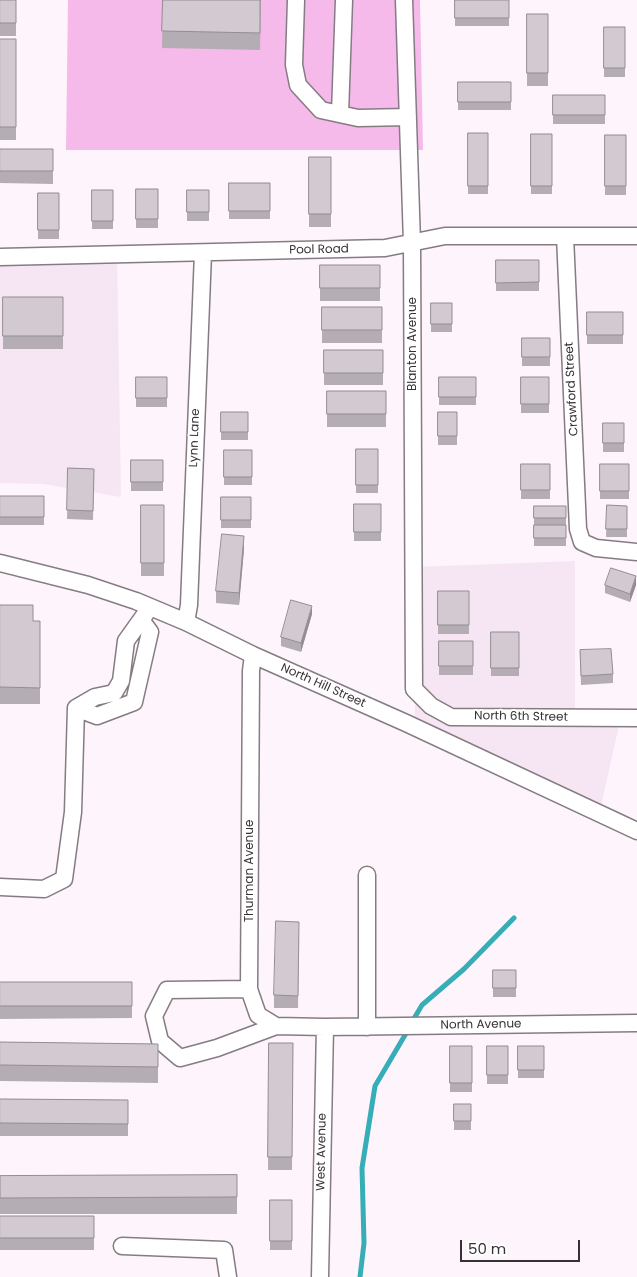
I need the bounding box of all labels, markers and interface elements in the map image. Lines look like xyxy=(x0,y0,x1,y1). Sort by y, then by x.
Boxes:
street label: Pool Road xyxy=(289,242,349,258)
street label: Blanton Avenue xyxy=(406,297,420,391)
street label: Crawford Street xyxy=(562,342,582,436)
street label: Lynn Lane xyxy=(187,408,203,468)
street label: North Hill Street xyxy=(278,661,368,711)
street label: North 6th Street xyxy=(474,709,568,725)
street label: Thurman Avenue xyxy=(243,820,257,922)
street label: North Avenue xyxy=(440,1017,522,1033)
street label: West Avenue xyxy=(314,1113,330,1191)
scale bar xyxy=(462,1230,582,1262)
text: 50 m xyxy=(468,1238,506,1259)

